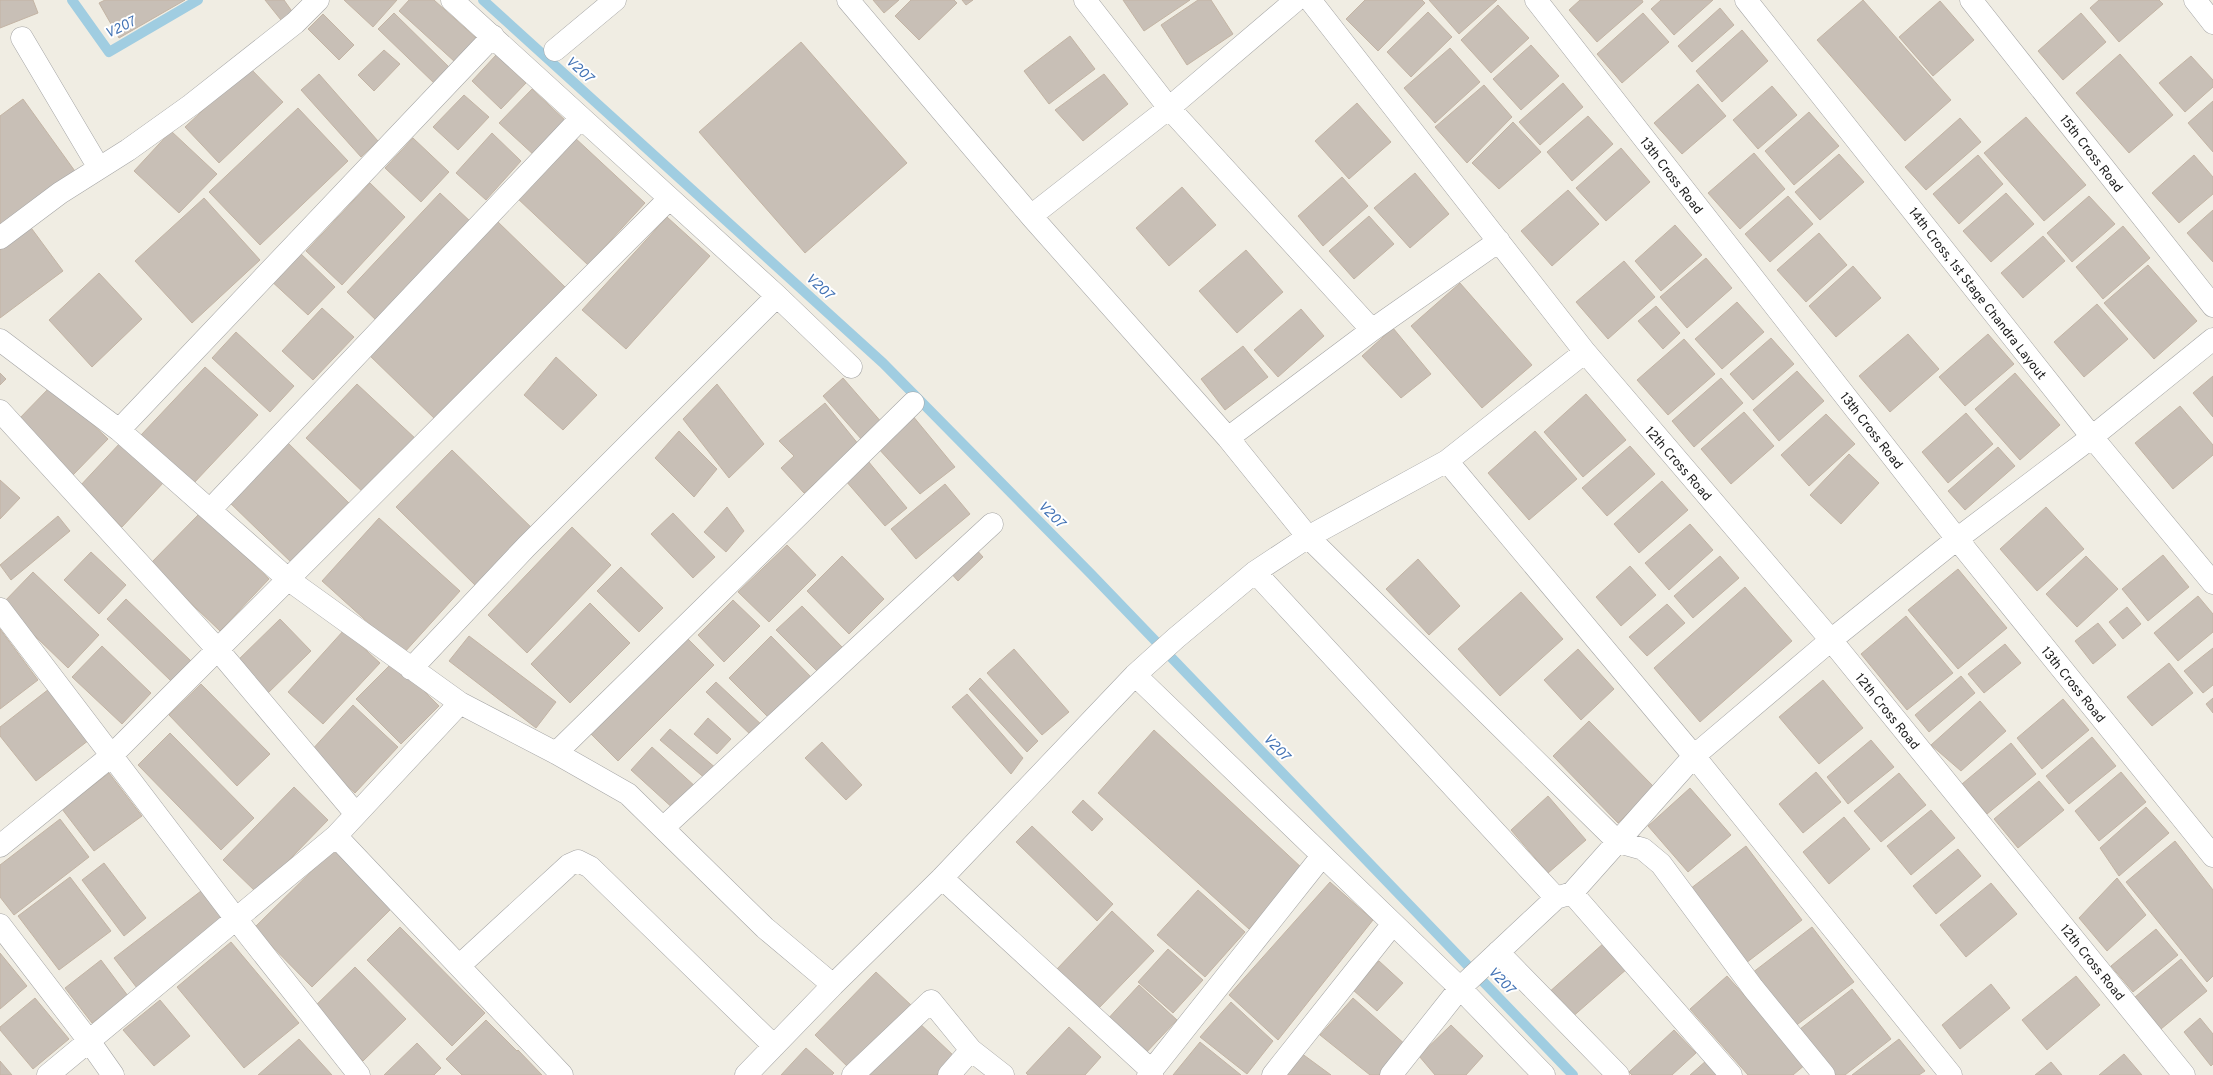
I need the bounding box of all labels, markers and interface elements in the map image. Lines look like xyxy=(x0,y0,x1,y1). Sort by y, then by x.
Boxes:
water label: V207 xyxy=(103,13,140,43)
water label: V207 xyxy=(562,53,598,88)
street label: 15th Cross Road xyxy=(2055,112,2126,196)
street label: 13th Cross Road xyxy=(1635,135,1705,218)
street label: 14th Cross, 1st Stage Chandra Layout xyxy=(1904,205,2049,384)
water label: V207 xyxy=(802,270,838,305)
street label: 13th Cross Road xyxy=(1835,390,1905,473)
street label: 12th Cross Road xyxy=(1641,424,1714,505)
water label: V207 xyxy=(1034,498,1070,534)
street label: 13th Cross Road xyxy=(2037,644,2108,726)
street label: 12th Cross Road xyxy=(1851,671,1922,754)
water label: V207 xyxy=(1259,731,1294,767)
street label: 12th Cross Road xyxy=(2056,922,2127,1005)
water label: V207 xyxy=(1484,964,1519,1000)

